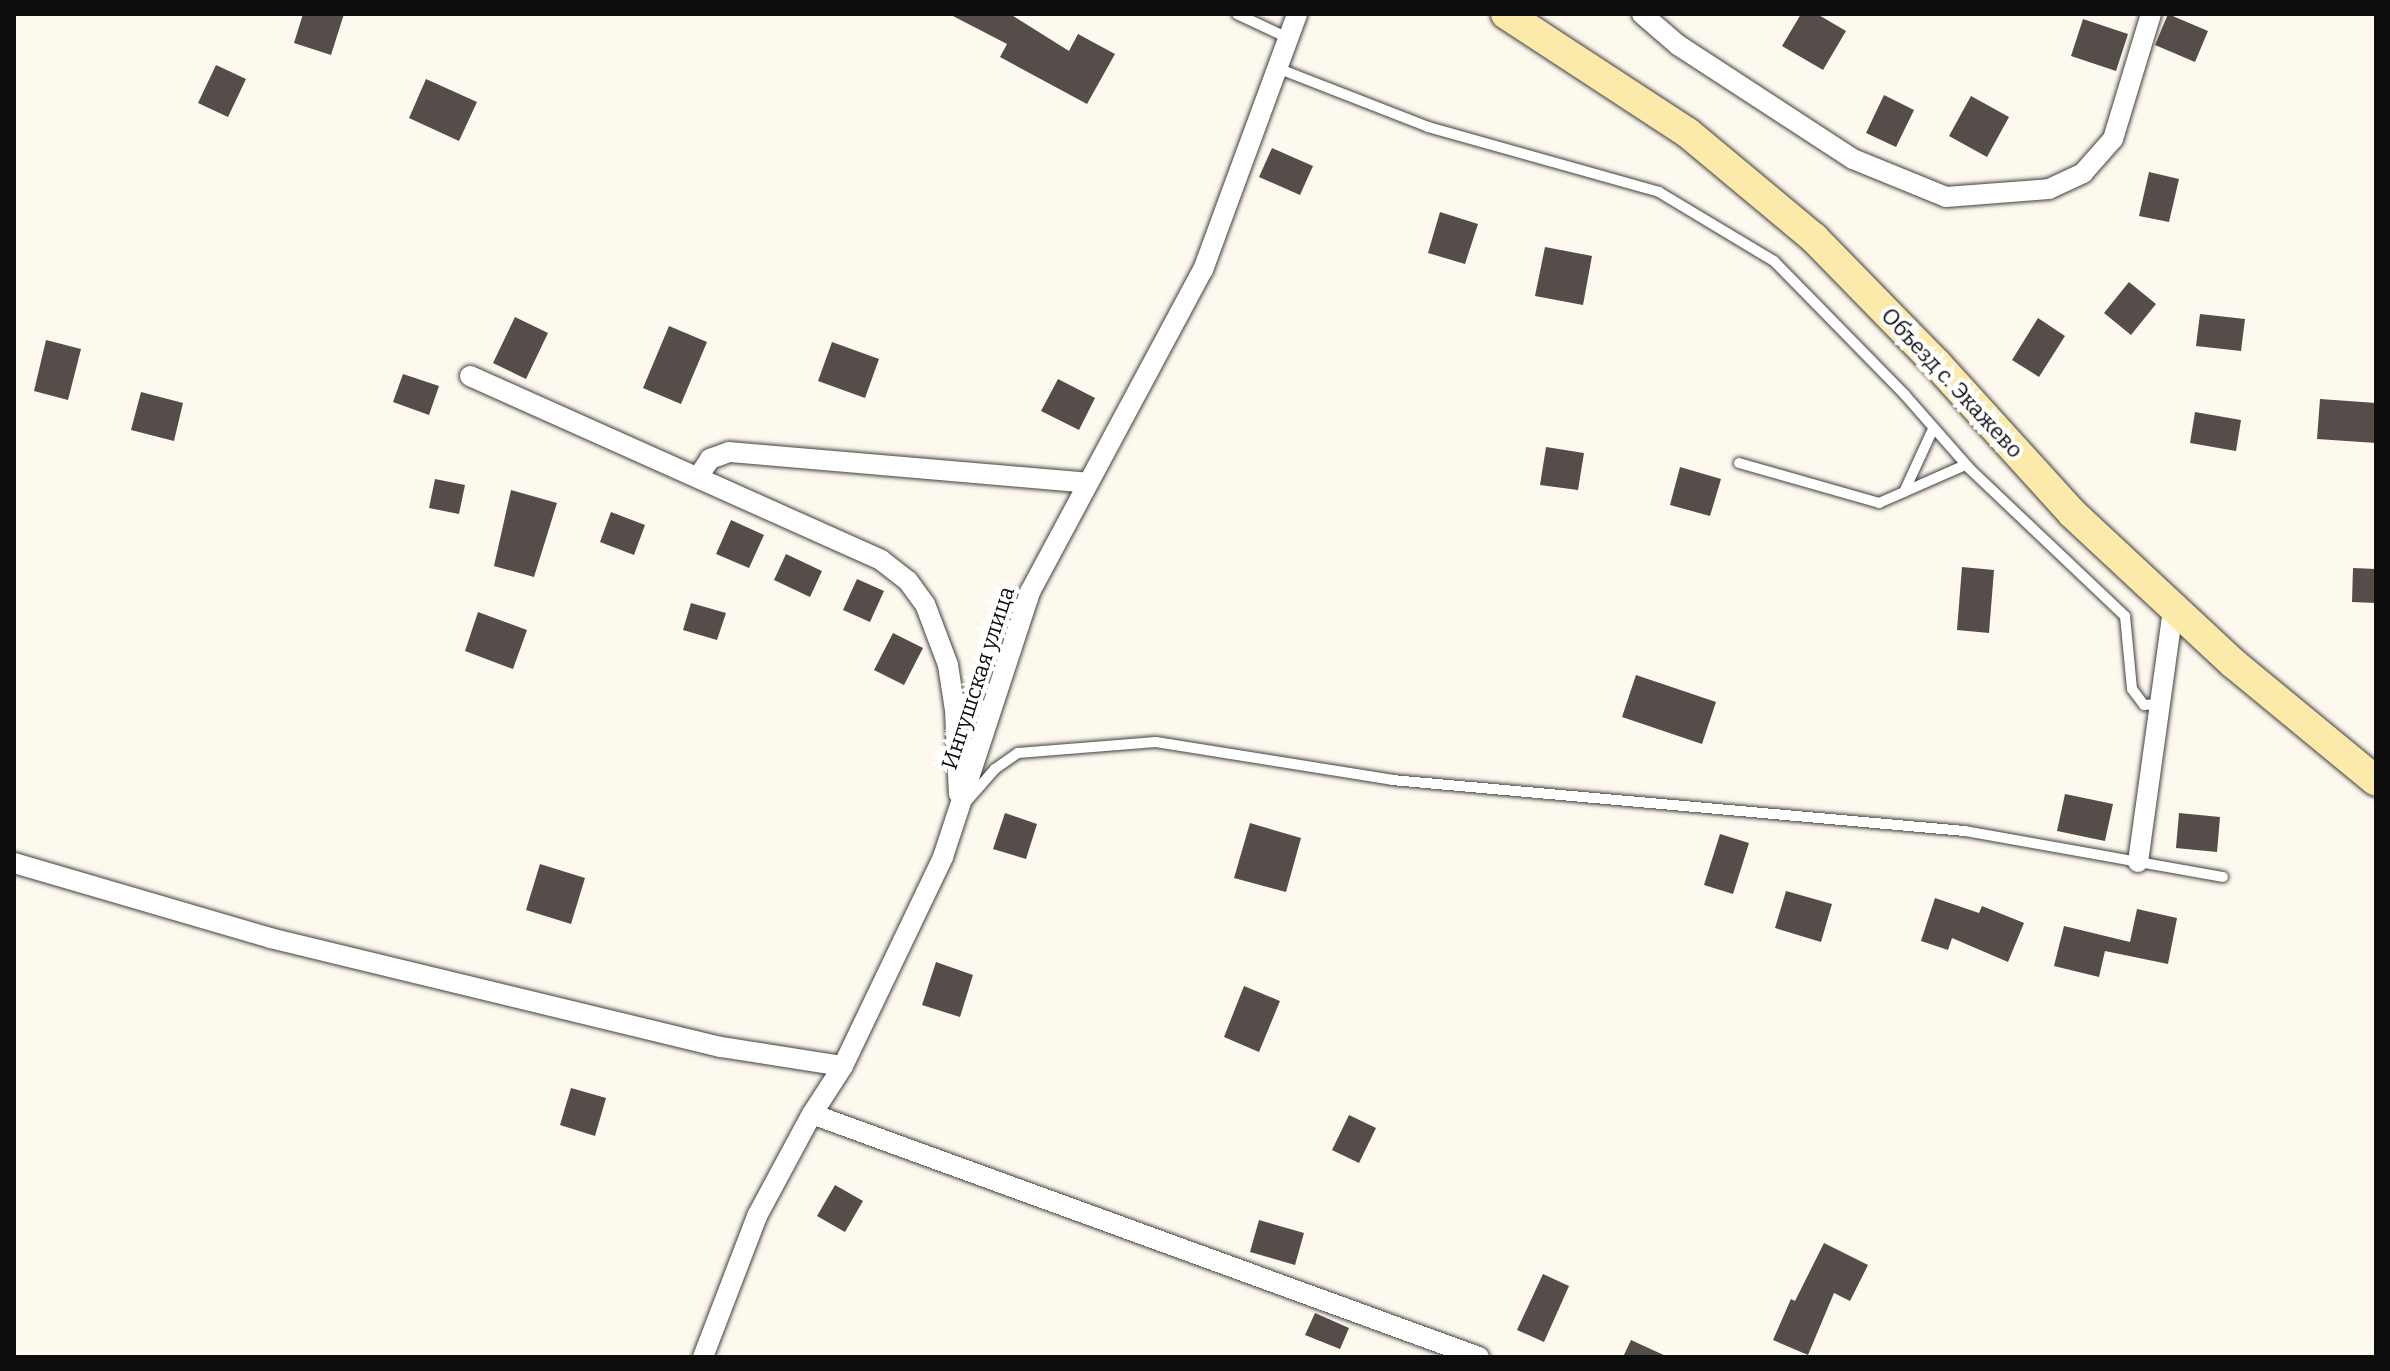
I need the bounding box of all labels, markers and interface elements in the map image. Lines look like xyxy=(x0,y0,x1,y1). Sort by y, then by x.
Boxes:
street label: Объезд с. Экажево xyxy=(1876,303,2028,463)
street label: Ингушская улица xyxy=(936,583,1020,773)

